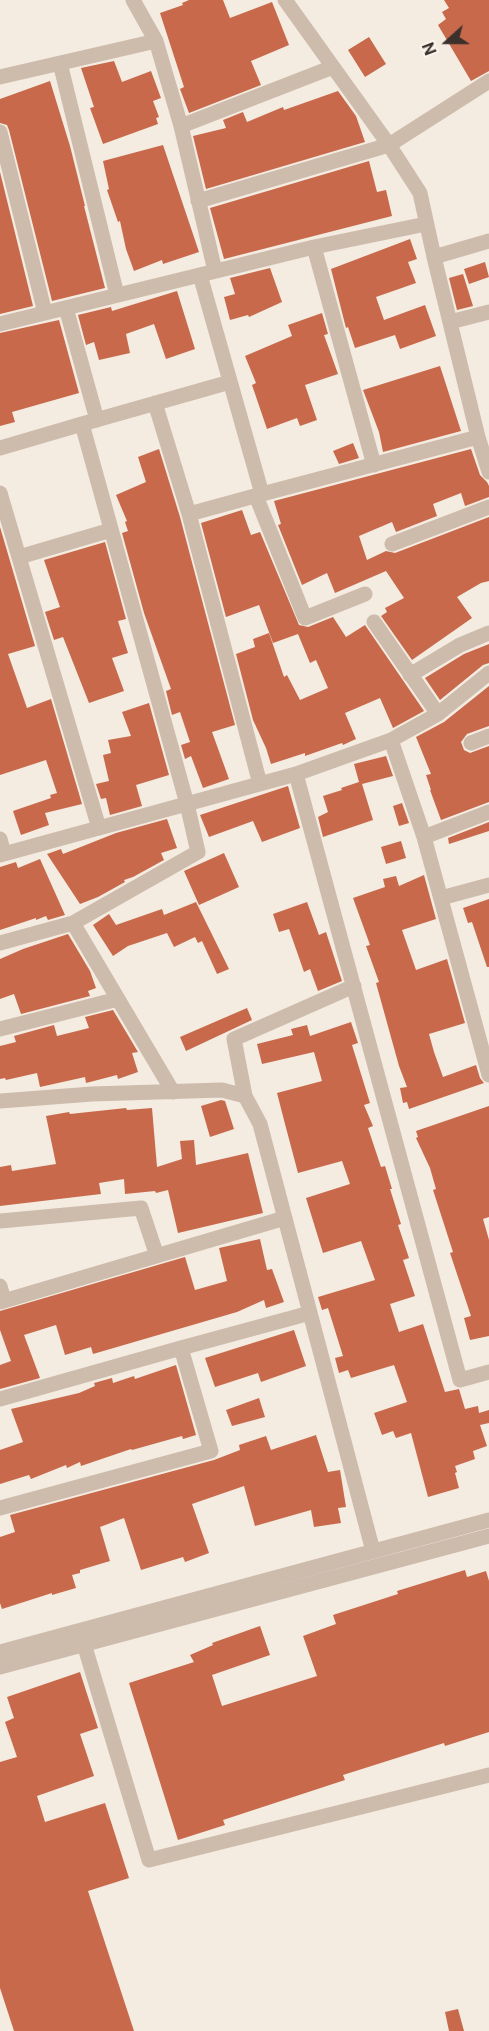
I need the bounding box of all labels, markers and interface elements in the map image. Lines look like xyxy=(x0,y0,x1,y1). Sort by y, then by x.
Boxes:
north arrow xyxy=(417,12,477,72)
text: N xyxy=(419,39,441,58)

